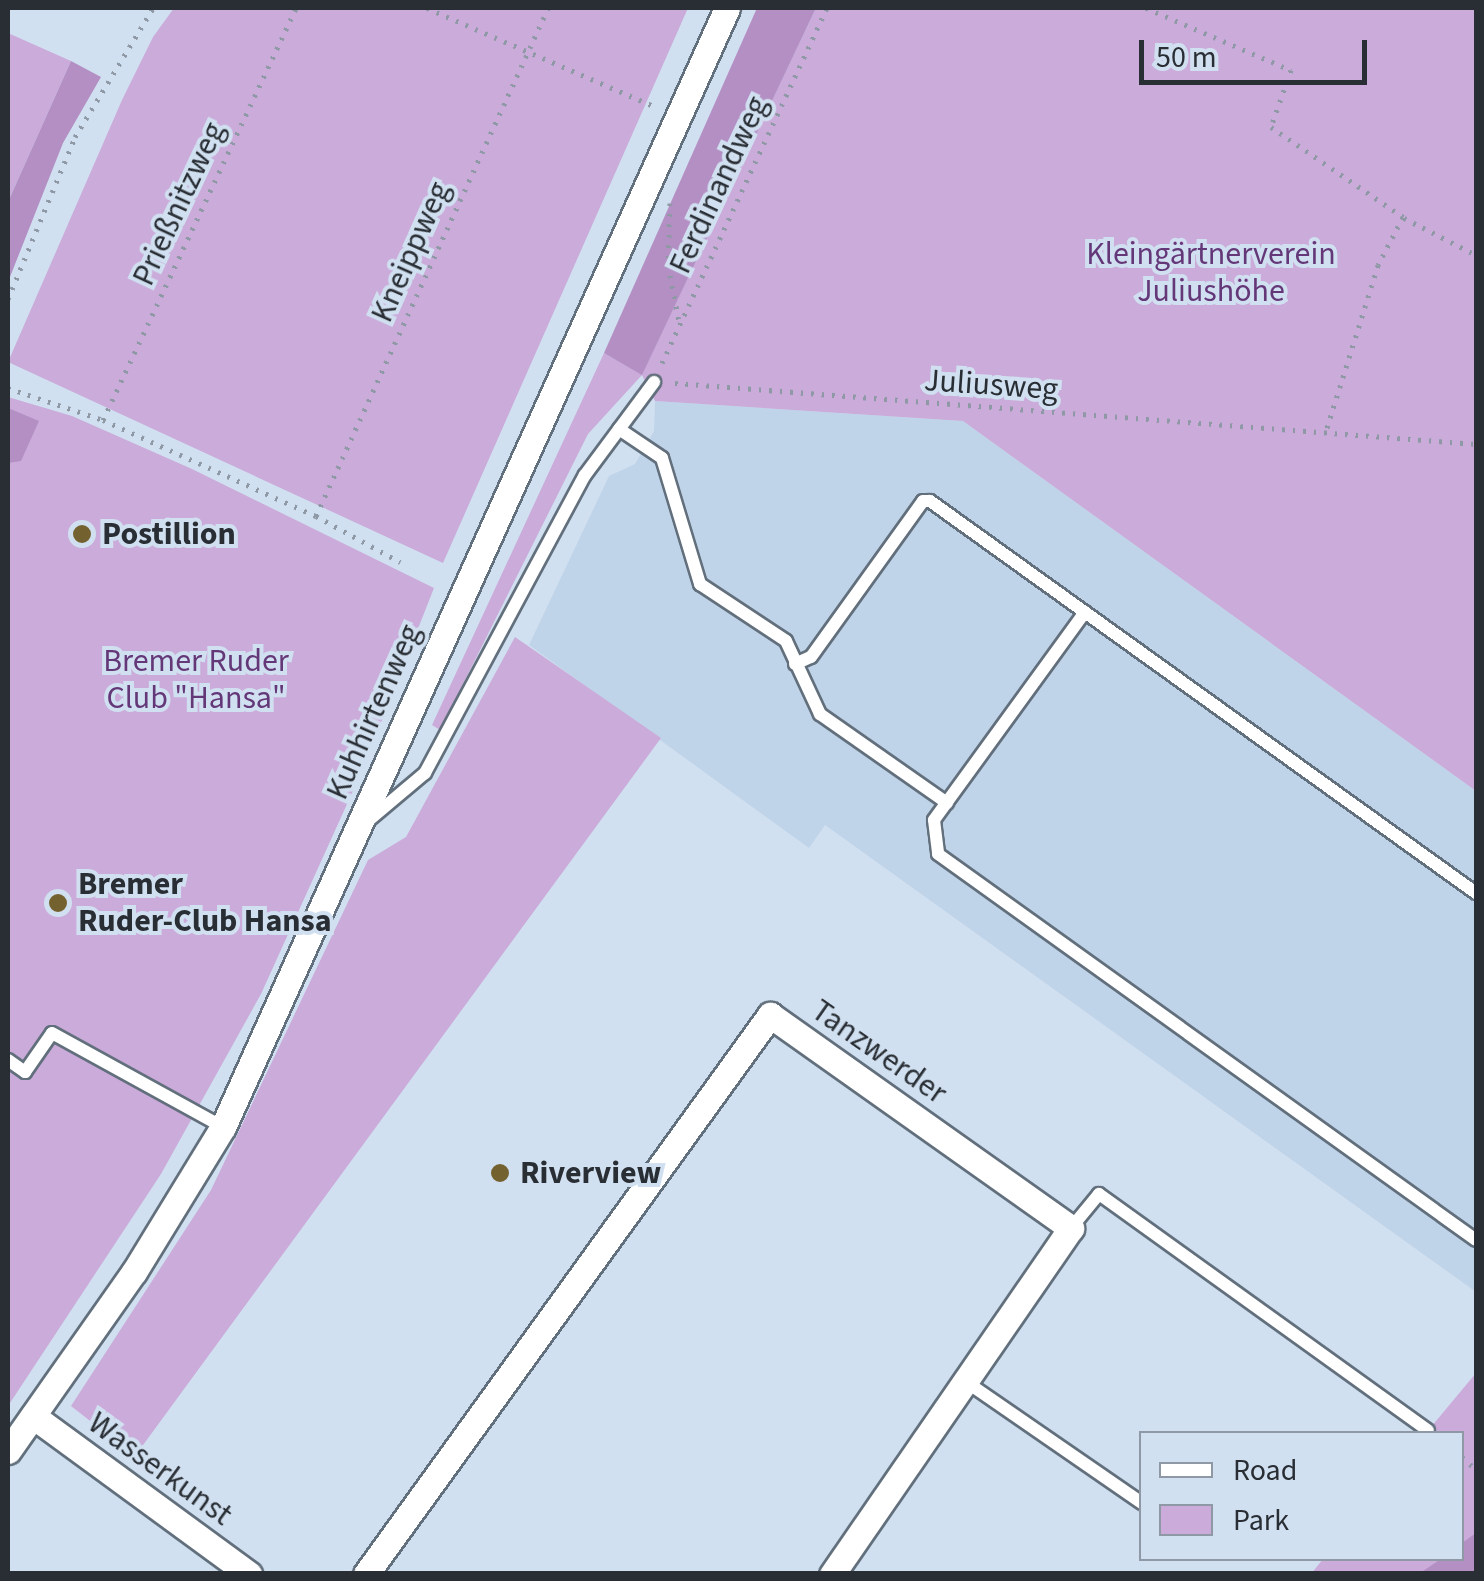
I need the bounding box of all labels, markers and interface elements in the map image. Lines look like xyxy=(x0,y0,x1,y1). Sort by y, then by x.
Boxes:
scale bar xyxy=(1144,20,1372,82)
text: 50 m xyxy=(1156,36,1217,79)
street label: Ferdinandweg xyxy=(661,90,777,280)
street label: Prießnitzweg xyxy=(124,116,234,292)
street label: Kneippweg xyxy=(363,176,459,328)
park label: Kleingärtnerverein Juliushöhe xyxy=(1086,236,1336,311)
street label: Juliusweg xyxy=(923,361,1059,409)
place label: Postillion xyxy=(102,515,236,553)
marker: Postillion xyxy=(71,523,93,545)
street label: Kuhhirtenweg xyxy=(318,618,430,806)
park label: Bremer Ruder Club "Hansa" xyxy=(103,643,289,718)
place label: Bremer Ruder-Club Hansa xyxy=(78,866,332,941)
marker: Bremer Ruder-Club Hansa xyxy=(47,892,69,914)
street label: Tanzwerder xyxy=(804,991,954,1113)
place label: Riverview xyxy=(520,1154,661,1192)
marker: Riverview xyxy=(489,1162,511,1184)
street label: Wasserkunst xyxy=(81,1404,239,1534)
legend xyxy=(1139,1431,1464,1561)
text: Road xyxy=(1233,1449,1297,1492)
text: Park xyxy=(1233,1499,1289,1542)

